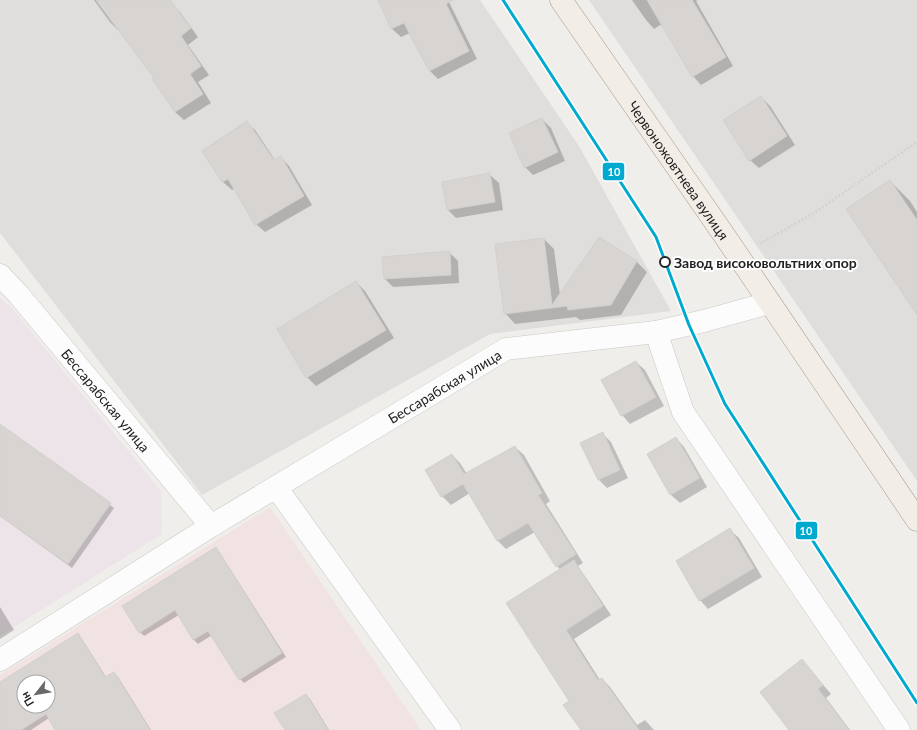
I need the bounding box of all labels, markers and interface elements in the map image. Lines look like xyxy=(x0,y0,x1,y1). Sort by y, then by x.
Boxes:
street label: Червоножовтнева вулиця xyxy=(625,97,733,243)
line badge: 10 xyxy=(602,162,625,181)
text: 10 xyxy=(608,165,621,178)
place label: Завод високовольтних опор xyxy=(674,254,857,271)
marker: Завод високовольтних опор xyxy=(659,256,671,268)
street label: Бессарабская улица xyxy=(58,345,154,455)
street label: Бессарабская улица xyxy=(385,346,504,427)
line badge: 10 xyxy=(795,521,818,540)
text: 10 xyxy=(800,524,813,537)
north arrow xyxy=(16,674,56,714)
text: Пн xyxy=(18,690,36,709)

